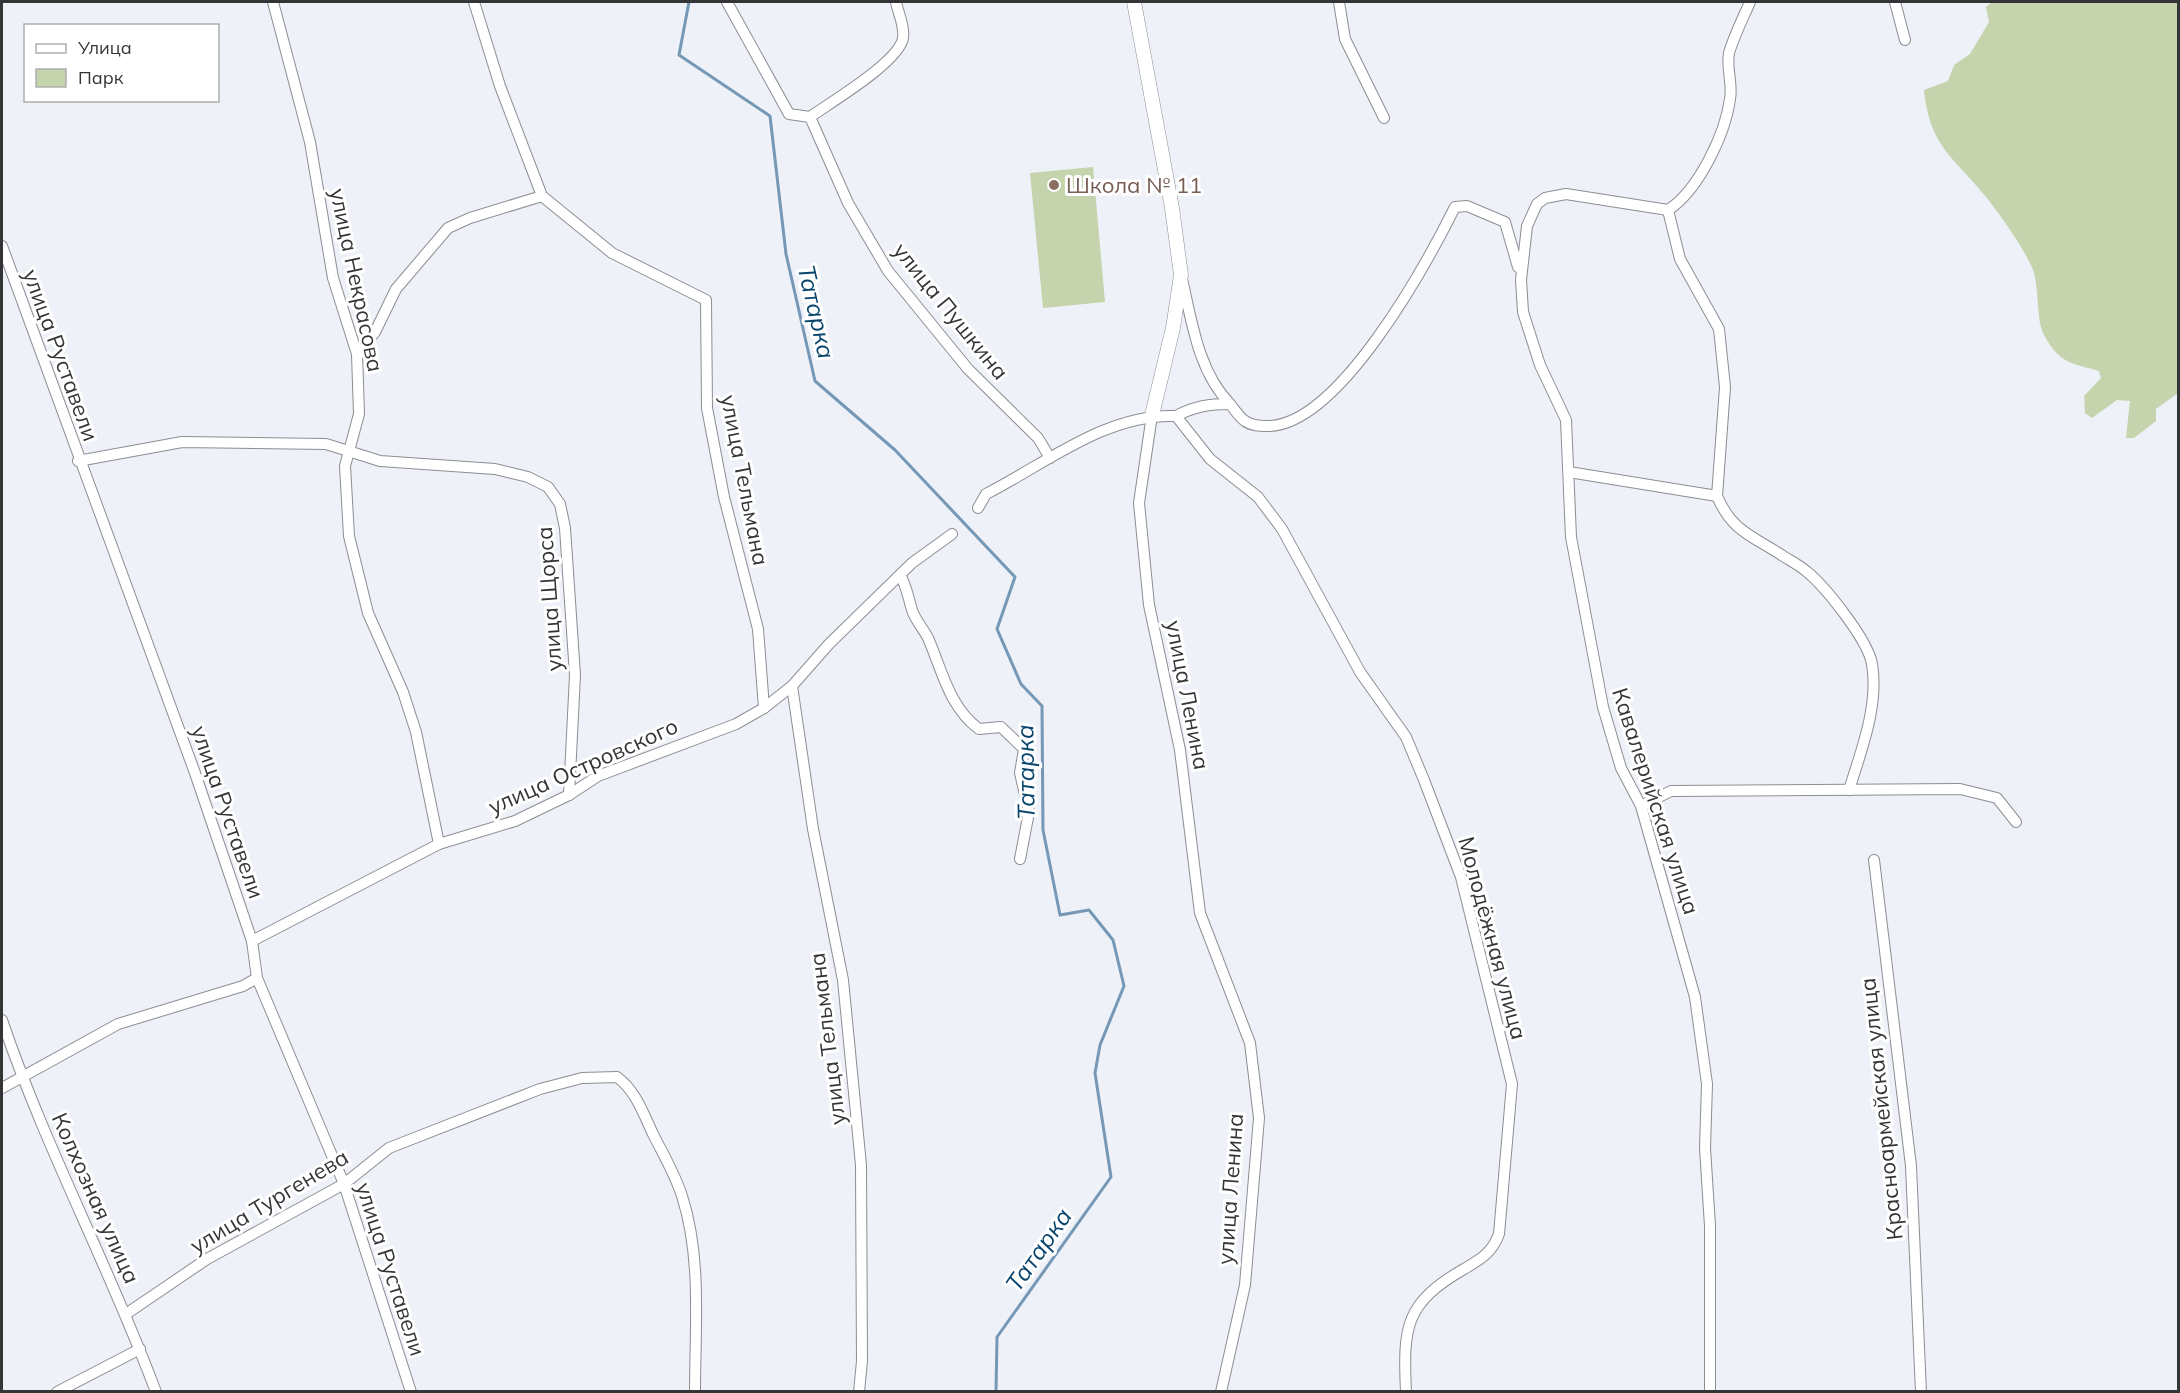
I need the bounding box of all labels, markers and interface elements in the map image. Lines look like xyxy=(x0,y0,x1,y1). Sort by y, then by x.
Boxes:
legend xyxy=(24,24,219,102)
text: Улица xyxy=(77,36,132,59)
text: Парк xyxy=(78,66,124,89)
place label: Школа № 11 xyxy=(1066,171,1202,199)
marker: Школа № 11 xyxy=(1047,178,1061,192)
street label: улица Некрасова xyxy=(324,186,390,374)
street label: улица Пушкина xyxy=(887,237,1015,385)
water label: Татарка xyxy=(792,262,842,361)
street label: улица Руставели xyxy=(17,265,105,445)
street label: улица Тельмана xyxy=(715,392,775,568)
street label: улица Щорса xyxy=(530,526,568,672)
street label: улица Ленина xyxy=(1160,618,1216,772)
street label: Кавалерийская улица xyxy=(1606,684,1706,918)
street label: улица Островского xyxy=(484,712,682,820)
street label: улица Руставели xyxy=(185,722,271,902)
water label: Татарка xyxy=(1009,724,1041,820)
street label: Молодёжная улица xyxy=(1452,833,1534,1043)
street label: улица Тельмана xyxy=(803,951,851,1127)
street label: Красноармейская улица xyxy=(1853,976,1909,1242)
street label: Колхозная улица xyxy=(46,1108,146,1288)
street label: улица Ленина xyxy=(1211,1112,1249,1266)
street label: улица Тургенева xyxy=(185,1143,353,1259)
street label: улица Руставели xyxy=(350,1179,432,1359)
water label: Татарка xyxy=(999,1202,1078,1297)

